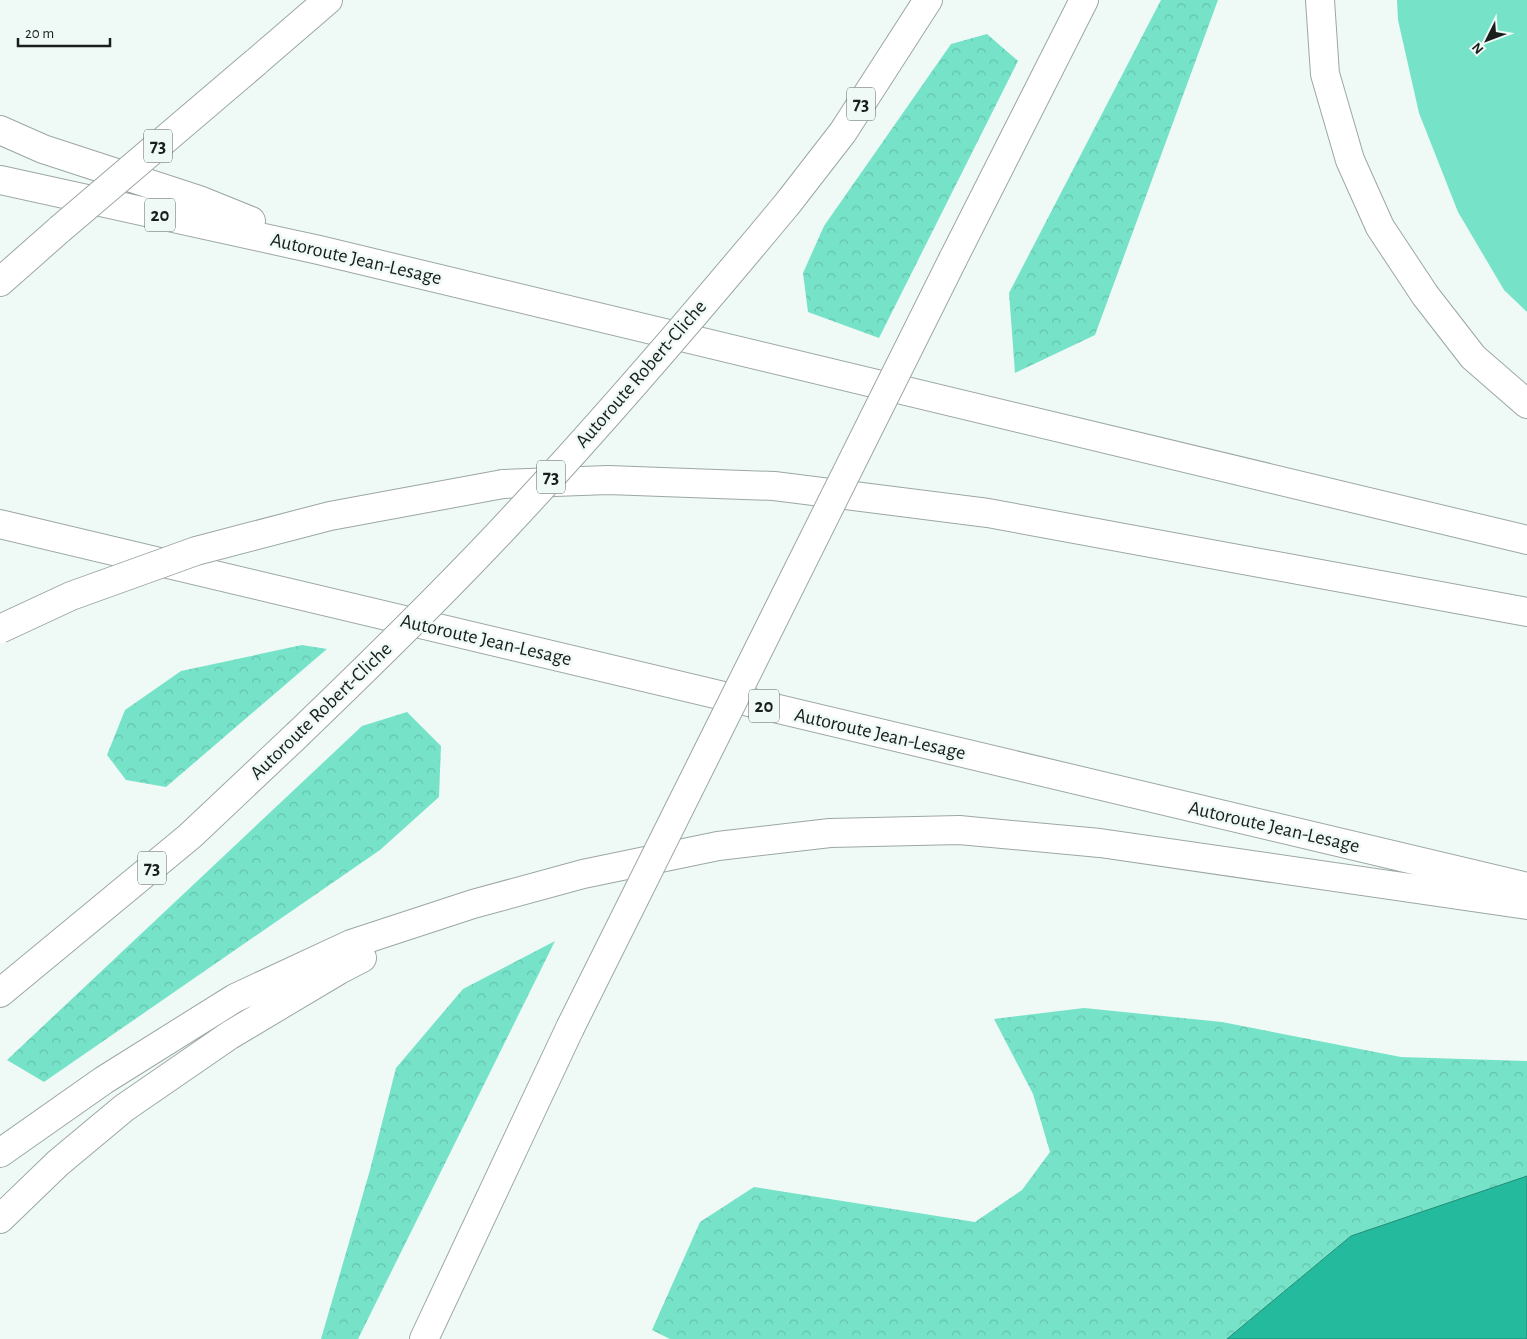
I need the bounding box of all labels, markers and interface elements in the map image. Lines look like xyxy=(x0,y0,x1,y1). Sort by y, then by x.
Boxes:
scale bar xyxy=(18,15,110,47)
north arrow xyxy=(1462,15,1512,65)
text: 20 m xyxy=(25,26,54,41)
text: N xyxy=(1470,40,1487,56)
road number: 73 xyxy=(847,88,875,120)
road number: 73 xyxy=(144,130,172,162)
road number: 20 xyxy=(145,198,175,232)
street label: Autoroute Jean-Lesage xyxy=(269,230,443,288)
street label: Autoroute Robert-Cliche xyxy=(572,296,710,452)
road number: 73 xyxy=(537,461,565,494)
street label: Autoroute Jean-Lesage xyxy=(399,611,573,669)
street label: Autoroute Robert-Cliche xyxy=(246,638,396,784)
road number: 20 xyxy=(749,689,779,722)
street label: Autoroute Jean-Lesage xyxy=(793,705,967,763)
street label: Autoroute Jean-Lesage xyxy=(1187,798,1361,856)
road number: 73 xyxy=(138,851,166,884)

